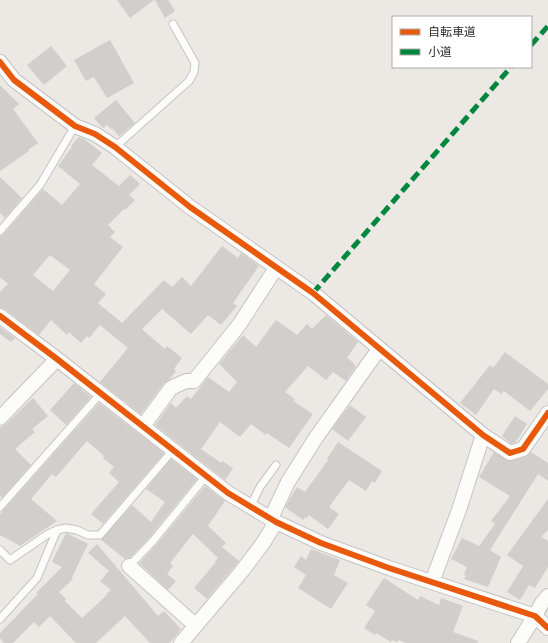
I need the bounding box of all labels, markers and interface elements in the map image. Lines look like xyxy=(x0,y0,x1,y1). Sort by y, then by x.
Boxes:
legend xyxy=(392,16,532,68)
text: 自転車道 xyxy=(428,25,476,39)
text: 小道 xyxy=(428,45,452,59)

